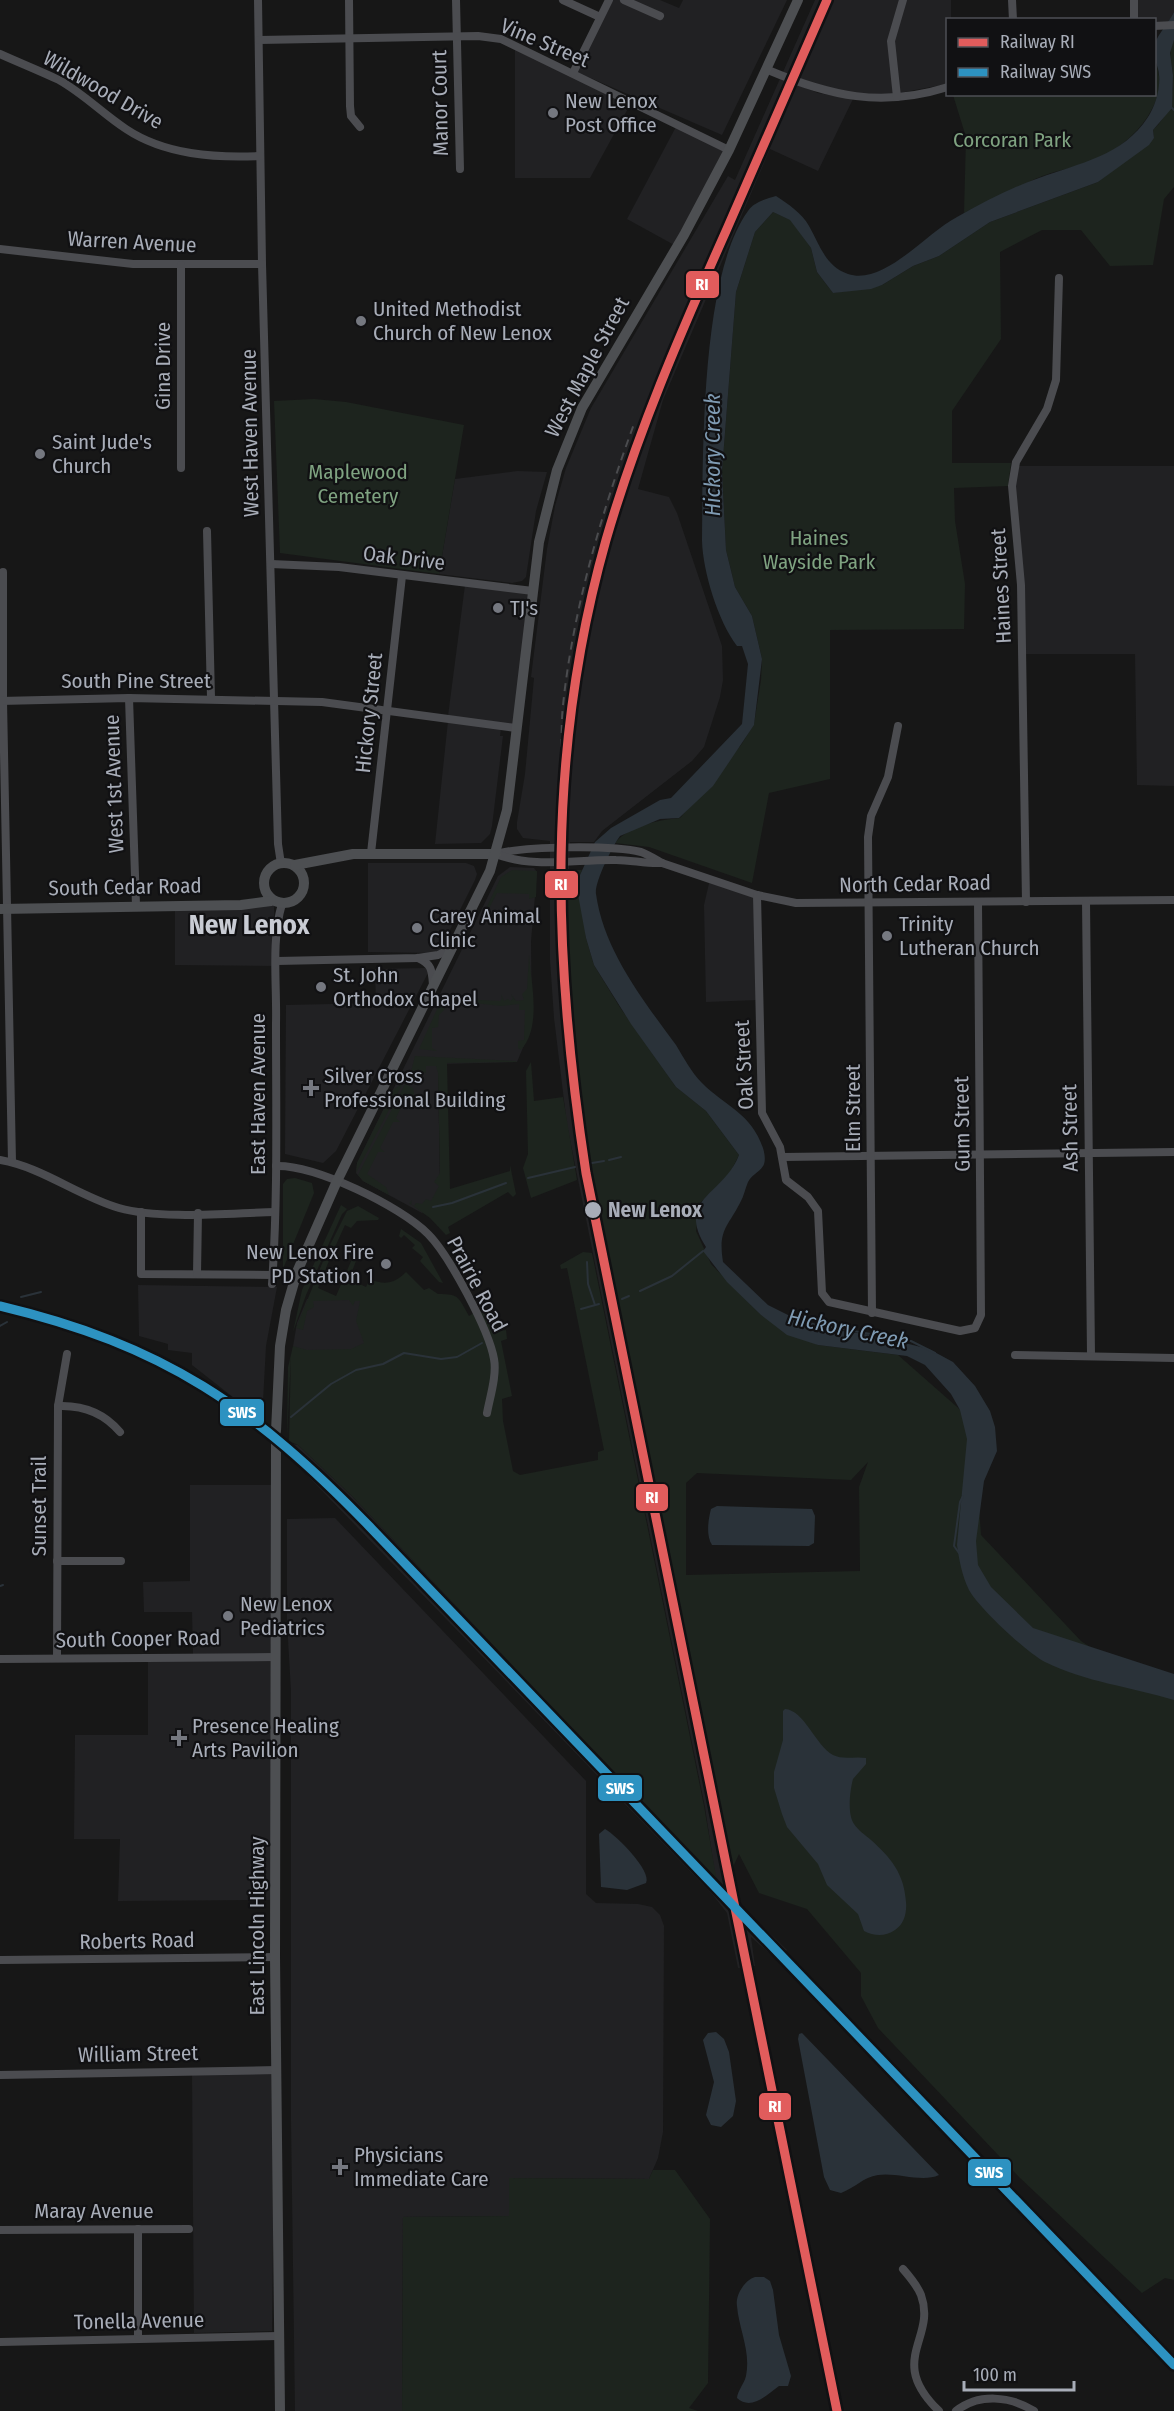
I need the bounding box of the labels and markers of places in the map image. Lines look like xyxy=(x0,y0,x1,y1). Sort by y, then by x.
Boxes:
place label: New Lenox Post Office xyxy=(565,88,658,138)
marker: New Lenox Post Office xyxy=(546,106,560,120)
place label: United Methodist Church of New Lenox xyxy=(373,296,553,346)
marker: United Methodist Church of New Lenox xyxy=(354,314,368,328)
place label: Saint Jude's Church xyxy=(52,429,152,479)
marker: Saint Jude's Church xyxy=(33,447,47,461)
place label: TJ's xyxy=(510,595,538,621)
marker: TJ's xyxy=(491,601,505,615)
place label: Carey Animal Clinic xyxy=(429,903,541,953)
place label: Trinity Lutheran Church xyxy=(899,911,1040,961)
marker: Carey Animal Clinic xyxy=(410,921,424,935)
marker: Trinity Lutheran Church xyxy=(880,929,894,943)
place label: St. John Orthodox Chapel xyxy=(333,962,478,1012)
marker: St. John Orthodox Chapel xyxy=(314,980,328,994)
place label: Silver Cross Professional Building xyxy=(324,1063,505,1113)
marker: Silver Cross Professional Building xyxy=(302,1079,320,1097)
place label: New Lenox xyxy=(608,1197,703,1223)
marker: New Lenox xyxy=(583,1200,603,1220)
place label: New Lenox Fire PD Station 1 xyxy=(246,1239,374,1289)
marker: New Lenox Fire PD Station 1 xyxy=(379,1257,393,1271)
place label: New Lenox Pediatrics xyxy=(240,1591,333,1641)
marker: New Lenox Pediatrics xyxy=(221,1609,235,1623)
place label: Presence Healing Arts Pavilion xyxy=(192,1713,339,1763)
marker: Presence Healing Arts Pavilion xyxy=(170,1729,188,1747)
place label: Physicians Immediate Care xyxy=(354,2142,489,2192)
marker: Physicians Immediate Care xyxy=(331,2158,349,2176)

